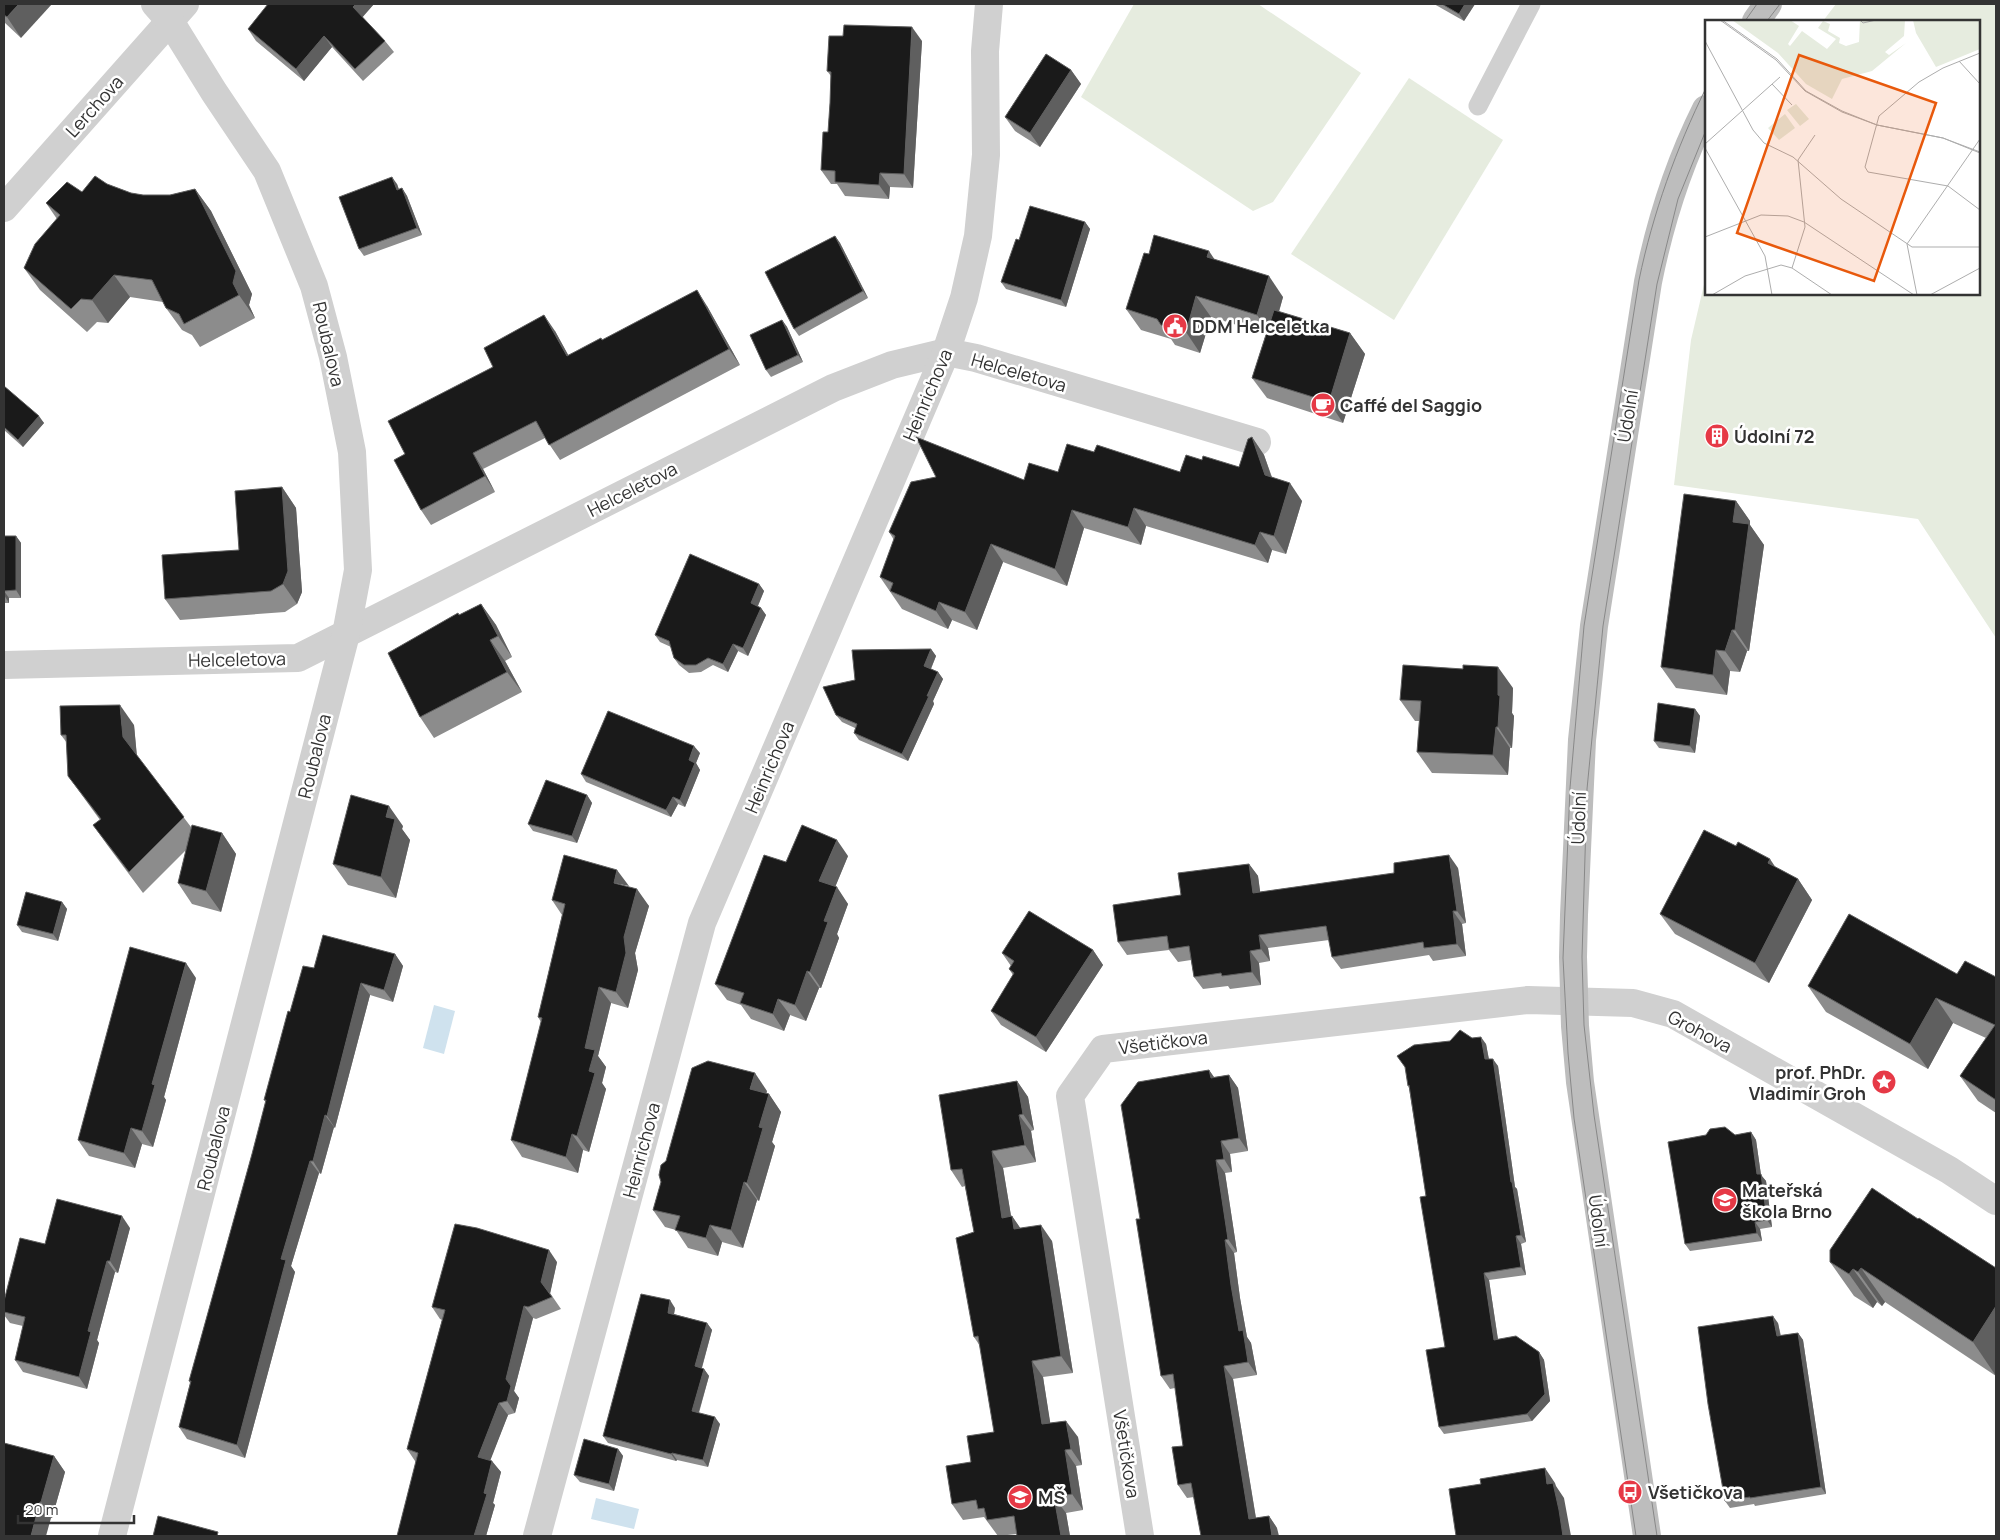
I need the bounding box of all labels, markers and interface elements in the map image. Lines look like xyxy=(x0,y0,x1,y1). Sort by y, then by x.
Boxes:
inset map xyxy=(1705,20,1980,295)
street label: Lerchova xyxy=(60,70,128,142)
street label: Roubalova xyxy=(308,299,350,389)
public building icon: DDM Helceletka xyxy=(1162,313,1188,339)
place label: DDM Helceletka xyxy=(1192,314,1330,338)
street label: Heinrichova xyxy=(897,345,957,445)
street label: Helceletova xyxy=(969,347,1069,397)
street label: Údolní xyxy=(1611,388,1643,444)
cafe icon: Caffé del Saggio xyxy=(1310,392,1336,418)
place label: Caffé del Saggio xyxy=(1340,393,1482,417)
building icon: Údolní 72 xyxy=(1704,423,1730,449)
place label: Údolní 72 xyxy=(1734,424,1814,448)
street label: Helceletova xyxy=(583,456,681,522)
street label: Helceletova xyxy=(188,646,286,672)
street label: Roubalova xyxy=(292,711,336,801)
street label: Heinrichova xyxy=(739,717,799,817)
street label: Údolní xyxy=(1565,791,1591,845)
street label: Grohova xyxy=(1664,1004,1736,1058)
street label: Všetičkova xyxy=(1117,1025,1209,1059)
place label: prof. PhDr. Vladimír Groh xyxy=(1749,1060,1866,1105)
place icon: prof. PhDr. Vladimír Groh xyxy=(1871,1069,1897,1095)
street label: Heinrichova xyxy=(617,1100,665,1200)
street label: Roubalova xyxy=(191,1103,235,1193)
place label: Mateřská škola Brno xyxy=(1742,1178,1832,1223)
school or university icon: Mateřská škola Brno xyxy=(1712,1187,1738,1213)
street label: Údolní xyxy=(1583,1193,1615,1249)
street label: Všetičkova xyxy=(1108,1408,1146,1500)
bus stop icon: Všetičkova xyxy=(1617,1479,1643,1505)
place label: Všetičkova xyxy=(1648,1480,1743,1504)
school or university icon: MŠ xyxy=(1007,1484,1033,1510)
place label: MŠ xyxy=(1038,1485,1065,1509)
scale bar xyxy=(18,1492,134,1524)
text: 20 m xyxy=(25,1499,58,1520)

